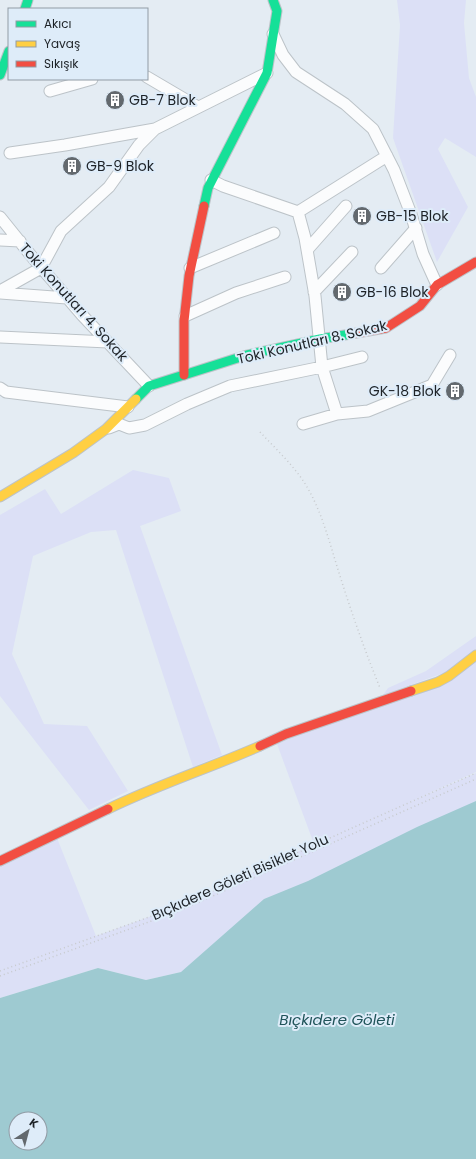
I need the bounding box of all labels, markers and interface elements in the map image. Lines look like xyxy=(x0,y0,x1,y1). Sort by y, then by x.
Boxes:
legend xyxy=(8,8,148,80)
text: Akıcı xyxy=(44,15,72,32)
text: Yavaş xyxy=(44,35,80,52)
text: Sıkışık xyxy=(44,55,79,72)
building icon: GB-7 Blok xyxy=(104,89,126,111)
place label: GB-7 Blok xyxy=(129,90,197,110)
building icon: GB-9 Blok xyxy=(61,155,83,177)
place label: GB-9 Blok xyxy=(86,156,155,176)
building icon: GB-15 Blok xyxy=(351,205,373,227)
place label: GB-15 Blok xyxy=(376,206,449,226)
street label: Toki Konutları 4. Sokak xyxy=(15,238,133,366)
building icon: GB-16 Blok xyxy=(331,281,353,303)
place label: GB-16 Blok xyxy=(356,282,429,302)
street label: Toki Konutları 8. Sokak xyxy=(235,315,390,369)
building icon: GK-18 Blok xyxy=(444,380,466,402)
place label: GK-18 Blok xyxy=(369,381,442,401)
street label: Bıçkıdere Göleti Bisiklet Yolu xyxy=(148,829,332,925)
water label: Bıçkıdere Göleti xyxy=(279,1009,395,1030)
north arrow xyxy=(8,1111,48,1151)
text: K xyxy=(26,1114,42,1132)

